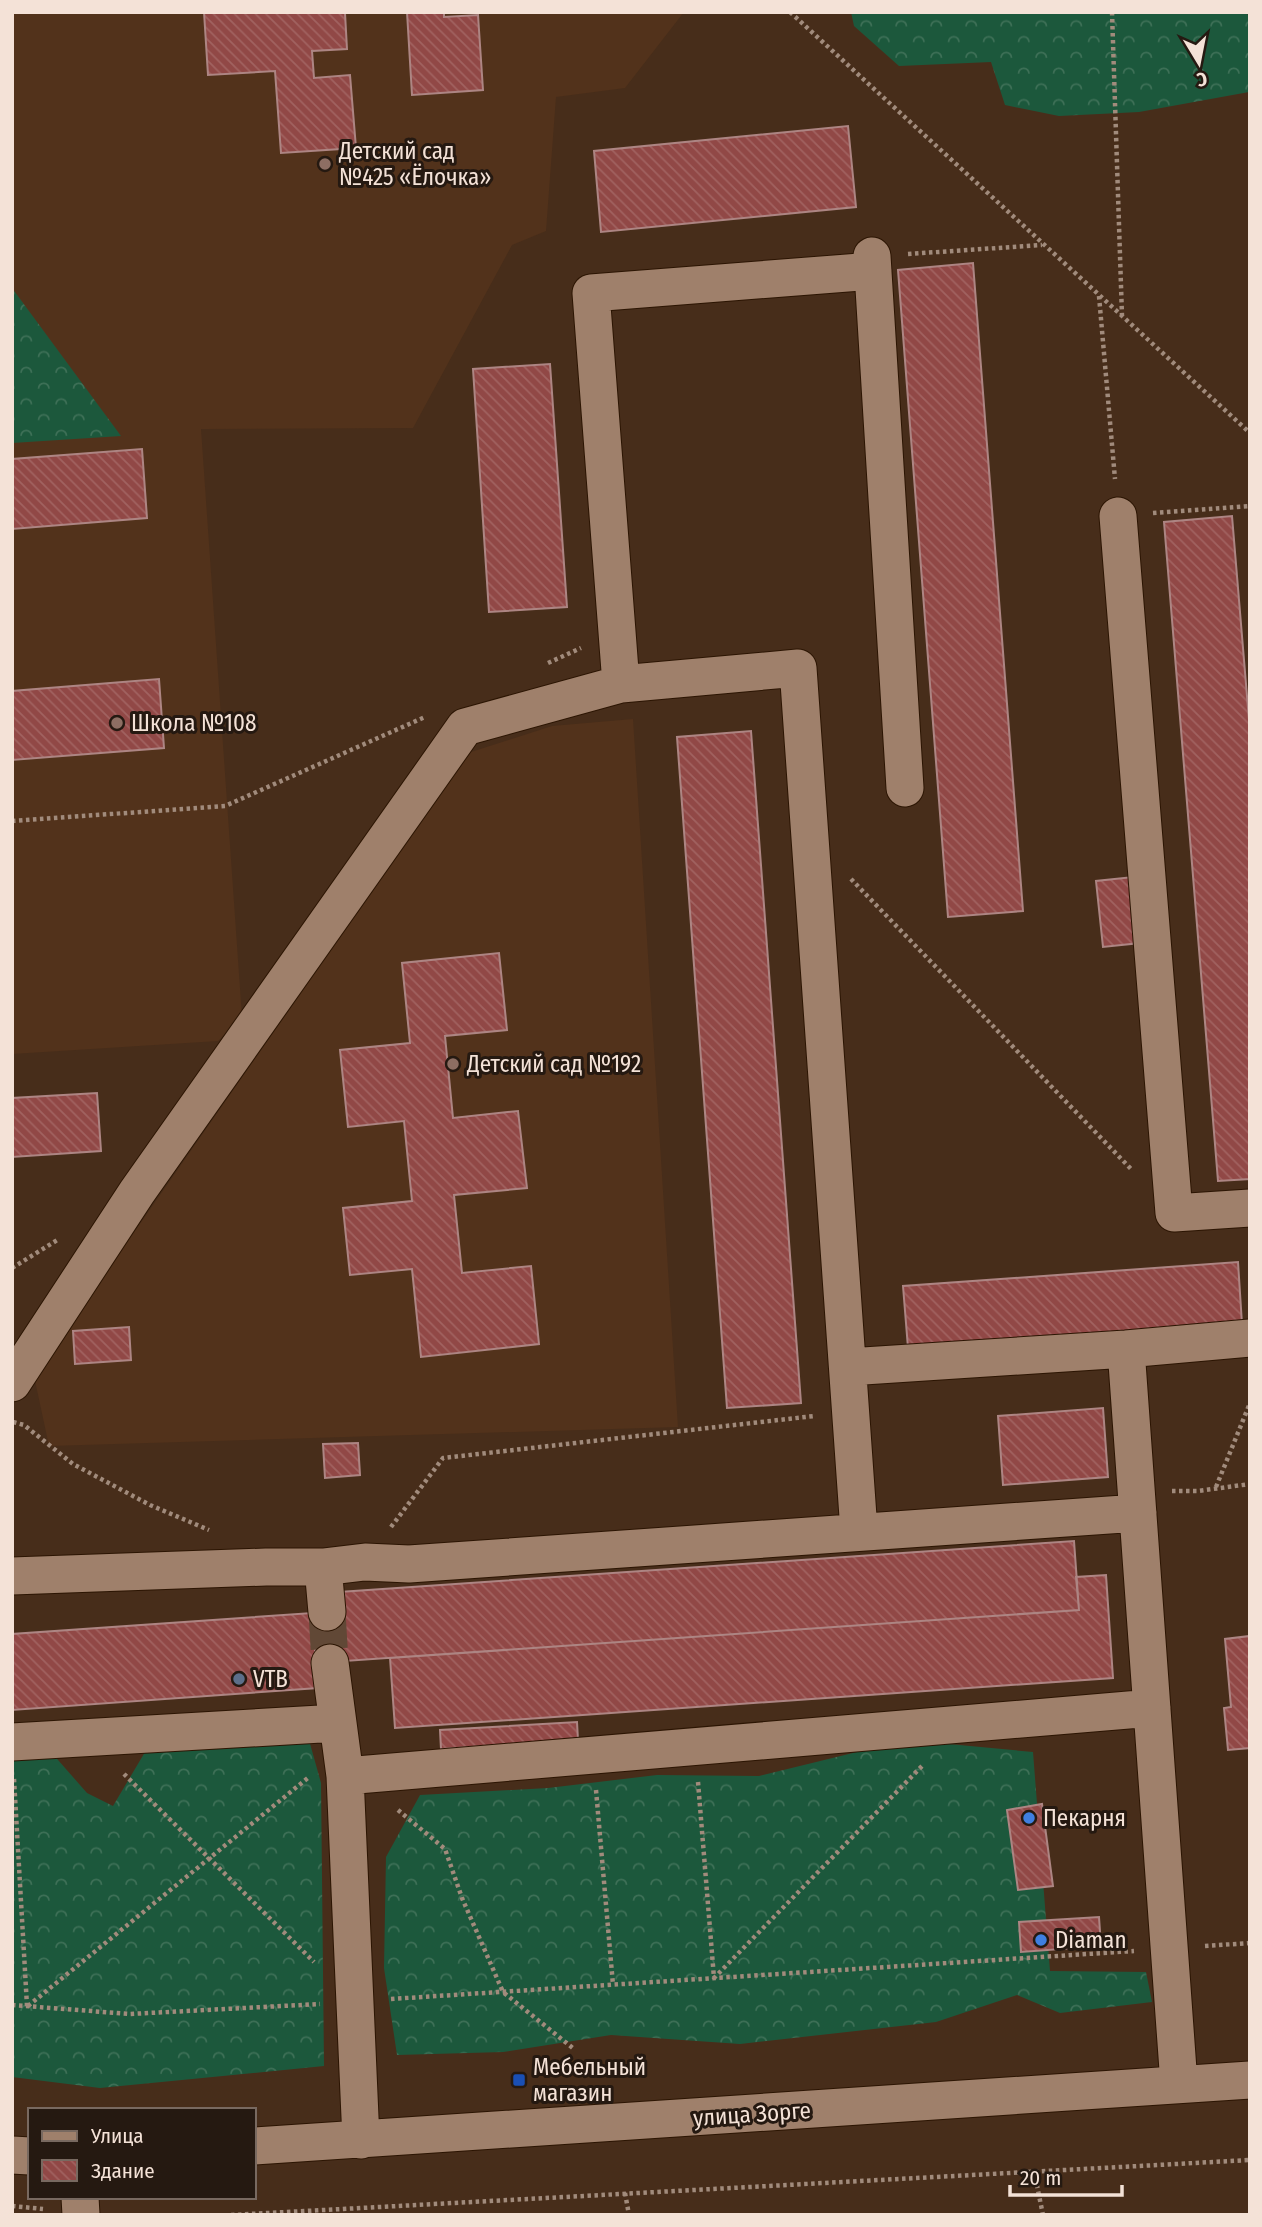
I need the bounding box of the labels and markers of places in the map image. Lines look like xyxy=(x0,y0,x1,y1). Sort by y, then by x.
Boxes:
place label: Детский сад №425 «Ёлочка» xyxy=(338,137,492,191)
marker: Детский сад №425 «Ёлочка» xyxy=(317,156,333,172)
place label: Школа №108 xyxy=(131,709,257,737)
marker: Школа №108 xyxy=(109,715,125,731)
place label: Детский сад №192 xyxy=(466,1050,641,1078)
marker: Детский сад №192 xyxy=(445,1056,461,1072)
place label: VTB xyxy=(253,1665,288,1693)
marker: VTB xyxy=(231,1671,247,1687)
place label: Пекарня xyxy=(1043,1804,1126,1832)
marker: Пекарня xyxy=(1021,1810,1037,1826)
place label: Diaman xyxy=(1055,1926,1127,1954)
marker: Diaman xyxy=(1033,1932,1049,1948)
place label: Мебельный магазин xyxy=(533,2053,646,2107)
marker: Мебельный магазин xyxy=(511,2072,527,2088)

